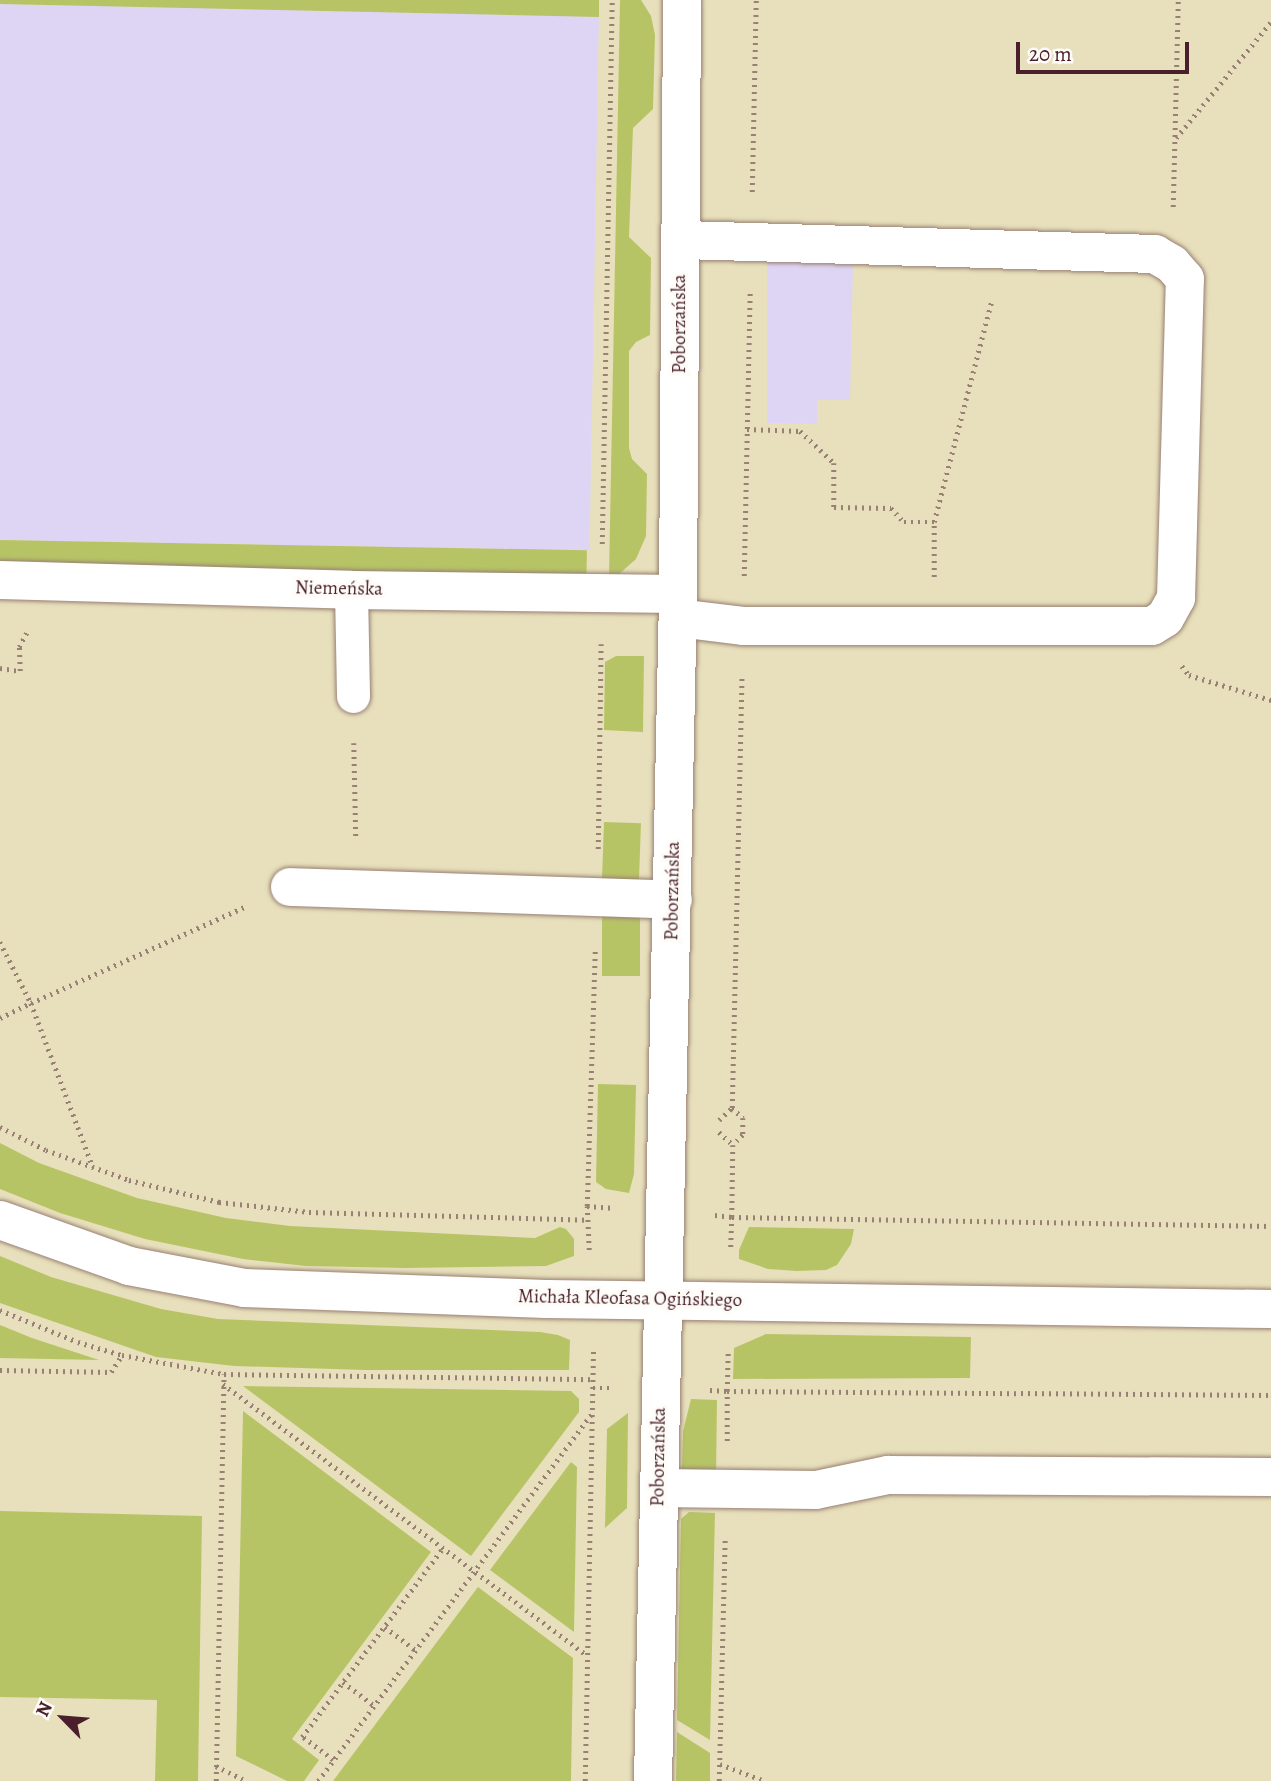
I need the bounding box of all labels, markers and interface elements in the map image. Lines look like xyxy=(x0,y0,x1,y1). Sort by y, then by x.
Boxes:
scale bar xyxy=(1019,28,1192,72)
text: 20 m xyxy=(1029,40,1072,68)
street label: Poborzańska xyxy=(669,274,691,374)
street label: Niemeńska xyxy=(295,577,383,601)
street label: Poborzańska xyxy=(661,841,685,941)
street label: Michała Kleofasa Ogińskiego xyxy=(518,1286,742,1312)
street label: Poborzańska xyxy=(647,1407,671,1507)
north arrow xyxy=(28,1683,98,1753)
text: N xyxy=(29,1697,59,1721)

